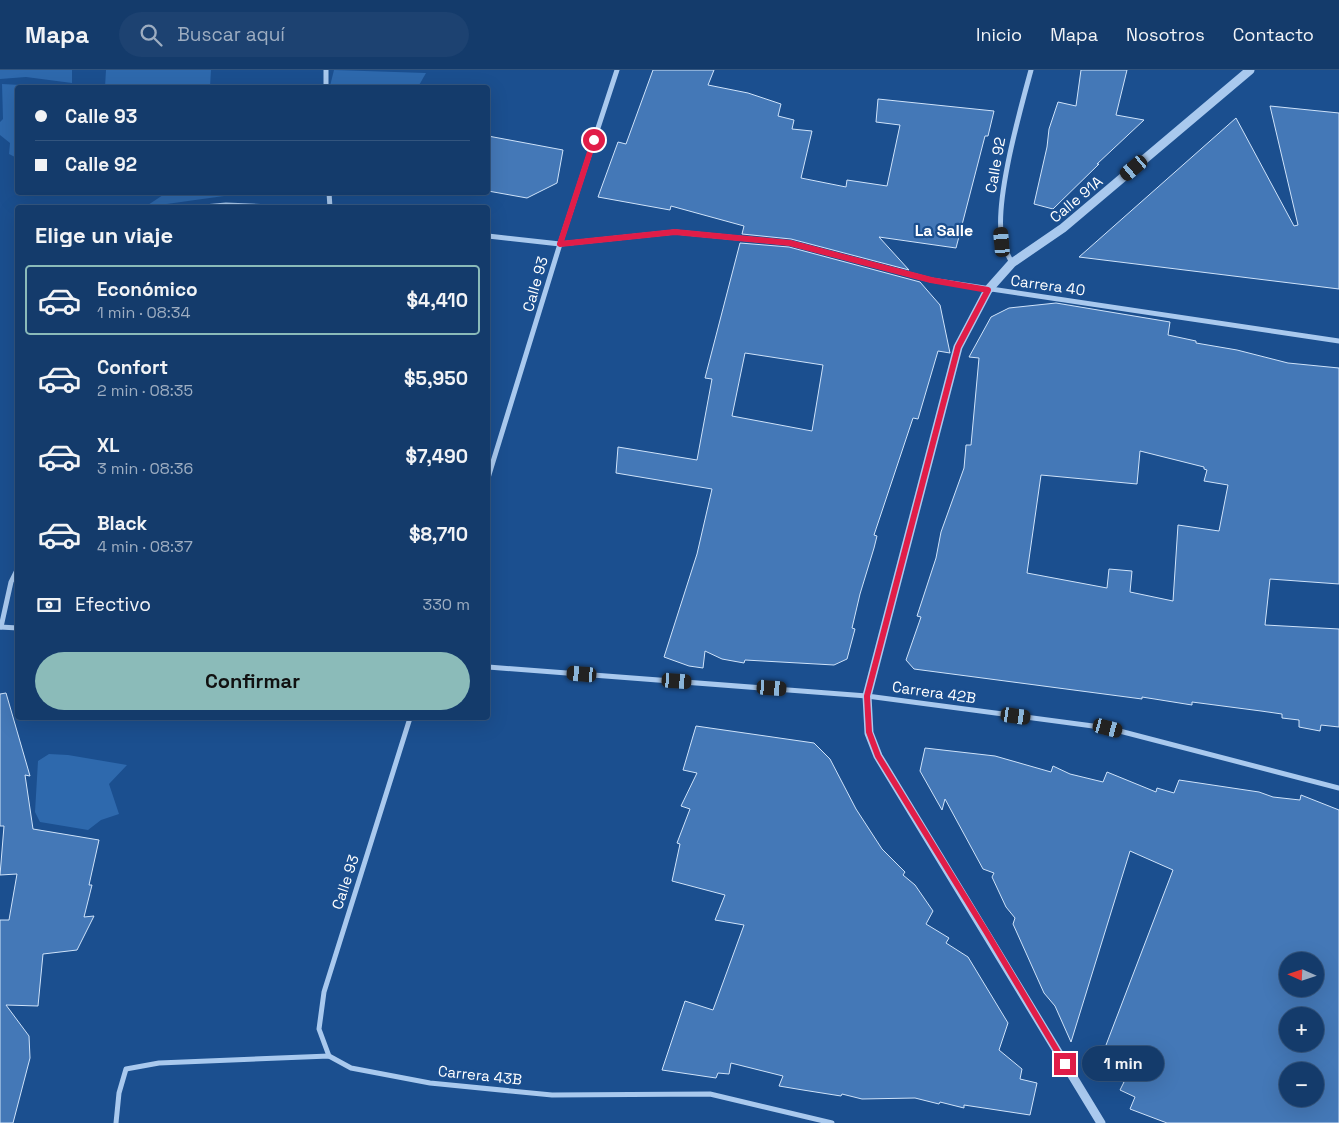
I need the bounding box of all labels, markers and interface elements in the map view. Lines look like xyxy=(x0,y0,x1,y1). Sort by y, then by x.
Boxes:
search box xyxy=(119,12,469,57)
text: Mapa xyxy=(25,19,89,50)
icon: search xyxy=(137,21,165,49)
text: Buscar aquí xyxy=(177,22,285,47)
text: Inicio xyxy=(976,23,1022,46)
text: Mapa xyxy=(1050,23,1098,46)
text: Nosotros xyxy=(1126,23,1205,46)
text: Contacto xyxy=(1233,23,1314,46)
text: Calle 93 xyxy=(65,104,137,129)
route start xyxy=(583,129,605,151)
street label: Calle 92 xyxy=(981,135,1009,195)
text: Calle 92 xyxy=(65,152,137,177)
car xyxy=(1117,153,1150,183)
street label: Calle 91A xyxy=(1046,171,1107,227)
district label: La Salle xyxy=(915,220,973,241)
text: Elige un viaje xyxy=(35,221,173,249)
car xyxy=(993,226,1010,258)
street label: Calle 93 xyxy=(518,254,552,314)
street label: Carrera 40 xyxy=(1010,270,1086,300)
text: Económico xyxy=(97,277,198,302)
icon: car xyxy=(37,278,82,323)
text: $4,410 xyxy=(407,288,468,313)
text: 1 min · 08:34 xyxy=(97,302,190,323)
text: Confort xyxy=(97,355,168,380)
icon: car xyxy=(37,356,82,401)
text: $5,950 xyxy=(404,366,468,391)
text: 2 min · 08:35 xyxy=(97,380,193,401)
text: XL xyxy=(97,433,120,458)
icon: car xyxy=(37,434,82,479)
text: $7,490 xyxy=(406,444,468,469)
text: 3 min · 08:36 xyxy=(97,458,193,479)
text: Black xyxy=(97,511,147,536)
icon: car xyxy=(37,512,82,557)
text: $8,710 xyxy=(409,522,468,547)
text: 4 min · 08:37 xyxy=(97,536,193,557)
icon: cash xyxy=(35,591,63,619)
text: Efectivo xyxy=(75,592,151,617)
text: 330 m xyxy=(423,594,470,615)
button: Confirmar xyxy=(35,652,470,710)
car xyxy=(566,665,597,683)
car xyxy=(661,672,692,690)
street label: Carrera 42B xyxy=(891,677,977,707)
car xyxy=(756,679,787,697)
car xyxy=(1000,706,1031,726)
car xyxy=(1091,717,1124,739)
street label: Calle 93 xyxy=(327,852,363,912)
north arrow xyxy=(1279,952,1324,998)
map controls xyxy=(1279,952,1324,1107)
button: + xyxy=(1279,1007,1324,1052)
callout: 1 min xyxy=(1082,1046,1165,1082)
route end xyxy=(1054,1053,1076,1075)
text: 1 min xyxy=(1103,1053,1143,1074)
street label: Carrera 43B xyxy=(437,1061,523,1089)
button: − xyxy=(1279,1062,1324,1107)

